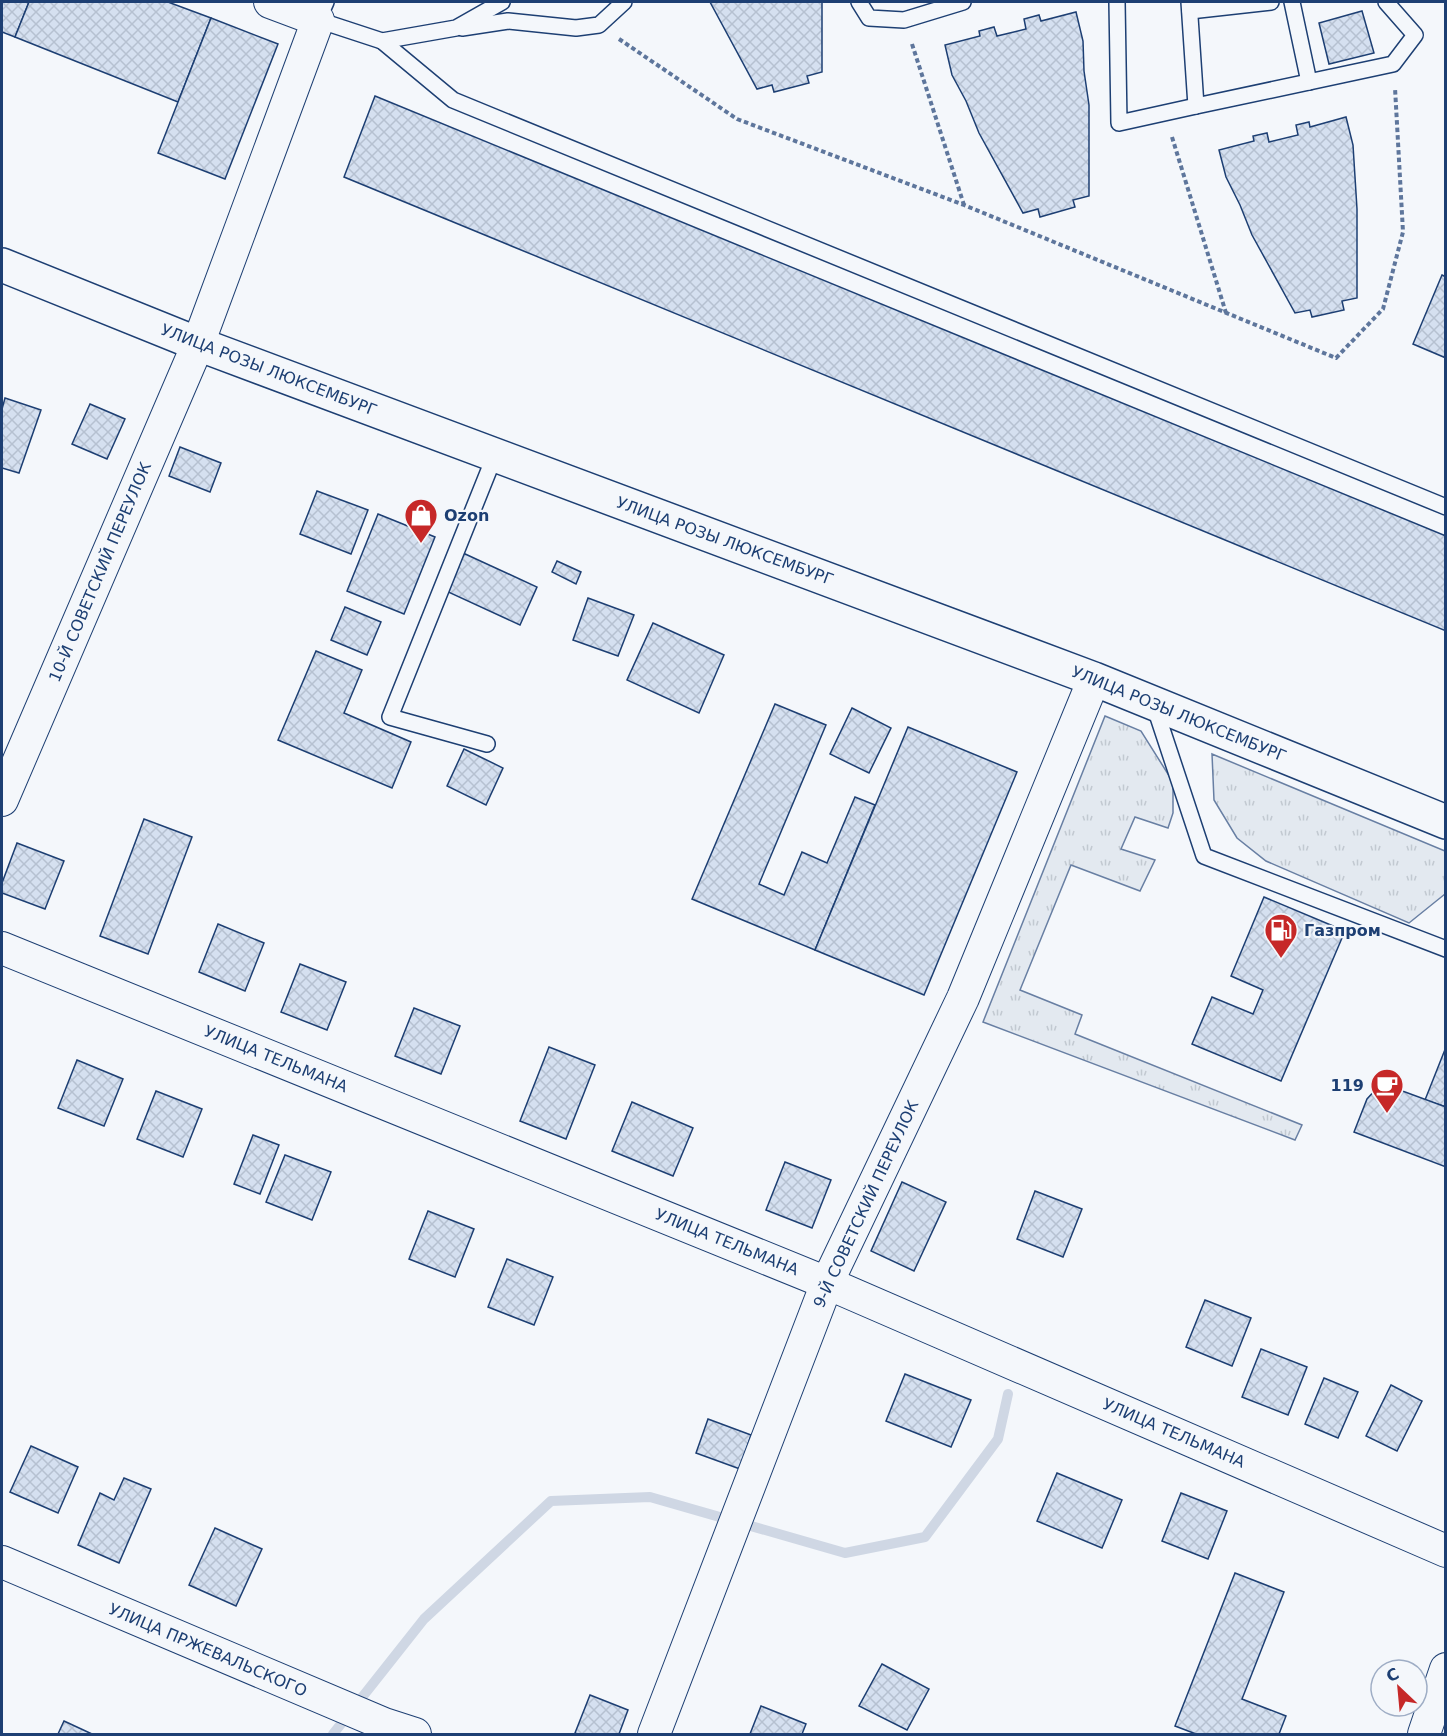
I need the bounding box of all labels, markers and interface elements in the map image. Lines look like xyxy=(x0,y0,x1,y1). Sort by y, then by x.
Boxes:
street label: УЛИЦА РОЗЫ ЛЮКСЕМБУРГ xyxy=(158,320,380,420)
street label: 10-Й СОВЕТСКИЙ ПЕРЕУЛОК xyxy=(45,459,155,685)
street label: УЛИЦА РОЗЫ ЛЮКСЕМБУРГ xyxy=(614,493,836,589)
shop icon: Ozon xyxy=(403,497,439,544)
place label: Ozon xyxy=(444,506,489,525)
street label: УЛИЦА РОЗЫ ЛЮКСЕМБУРГ xyxy=(1069,662,1289,766)
fuel station icon: Газпром xyxy=(1263,912,1299,959)
place label: Газпром xyxy=(1304,921,1381,940)
street label: УЛИЦА ТЕЛЬМАНА xyxy=(202,1022,350,1096)
cafe icon: 119 xyxy=(1369,1067,1405,1114)
place label: 119 xyxy=(1331,1076,1364,1095)
street label: 9-Й СОВЕТСКИЙ ПЕРЕУЛОК xyxy=(809,1097,923,1311)
street label: УЛИЦА ТЕЛЬМАНА xyxy=(653,1205,801,1279)
street label: УЛИЦА ТЕЛЬМАНА xyxy=(1100,1394,1248,1472)
street label: УЛИЦА ПРЖЕВАЛЬСКОГО xyxy=(106,1600,310,1700)
north arrow xyxy=(1369,1658,1429,1718)
text: С xyxy=(1383,1664,1402,1686)

